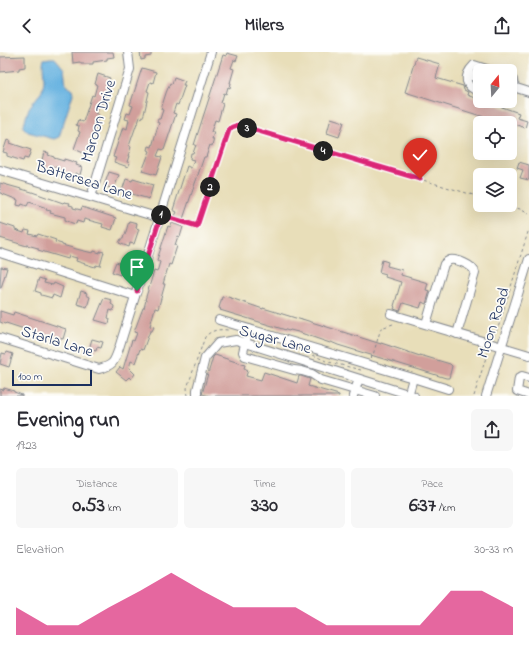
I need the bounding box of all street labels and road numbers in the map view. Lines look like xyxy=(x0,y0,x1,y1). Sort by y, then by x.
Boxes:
street label: Maroon Drive xyxy=(75,76,123,165)
street label: Battersea Lane xyxy=(32,155,136,207)
street label: Moon Road xyxy=(471,285,517,361)
street label: Sugar Lane xyxy=(236,319,315,361)
street label: Starla Lane xyxy=(18,320,97,365)

